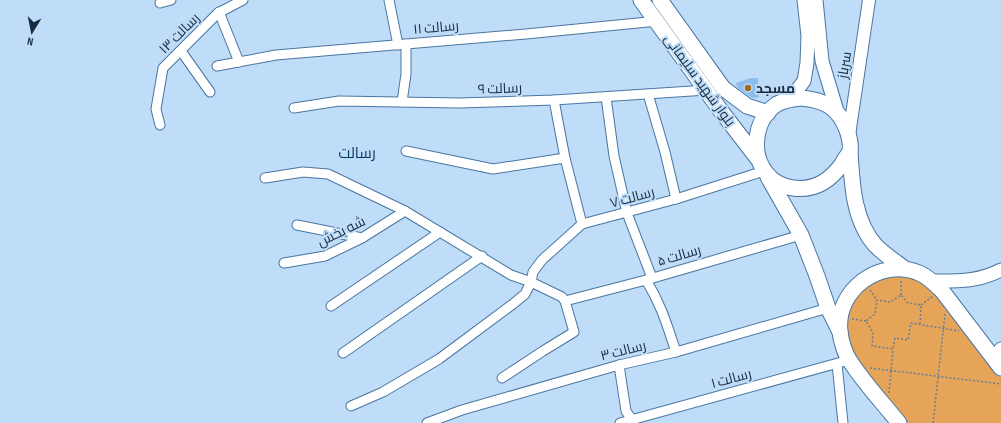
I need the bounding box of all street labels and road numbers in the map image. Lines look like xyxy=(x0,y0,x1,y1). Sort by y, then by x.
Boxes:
street label: رسالت ۱۳ xyxy=(155,9,203,57)
street label: رسالت ۱۱ xyxy=(413,17,459,38)
street label: بلوار شهید سلیمانی xyxy=(660,31,739,130)
street label: سرباز xyxy=(834,50,855,81)
street label: رسالت ۹ xyxy=(478,79,522,98)
street label: رسالت ۷ xyxy=(608,183,656,212)
street label: شه بخش xyxy=(314,213,368,250)
street label: رسالت ۵ xyxy=(655,241,703,270)
street label: رسالت ۳ xyxy=(599,337,648,364)
street label: رسالت ۱ xyxy=(709,365,753,392)

